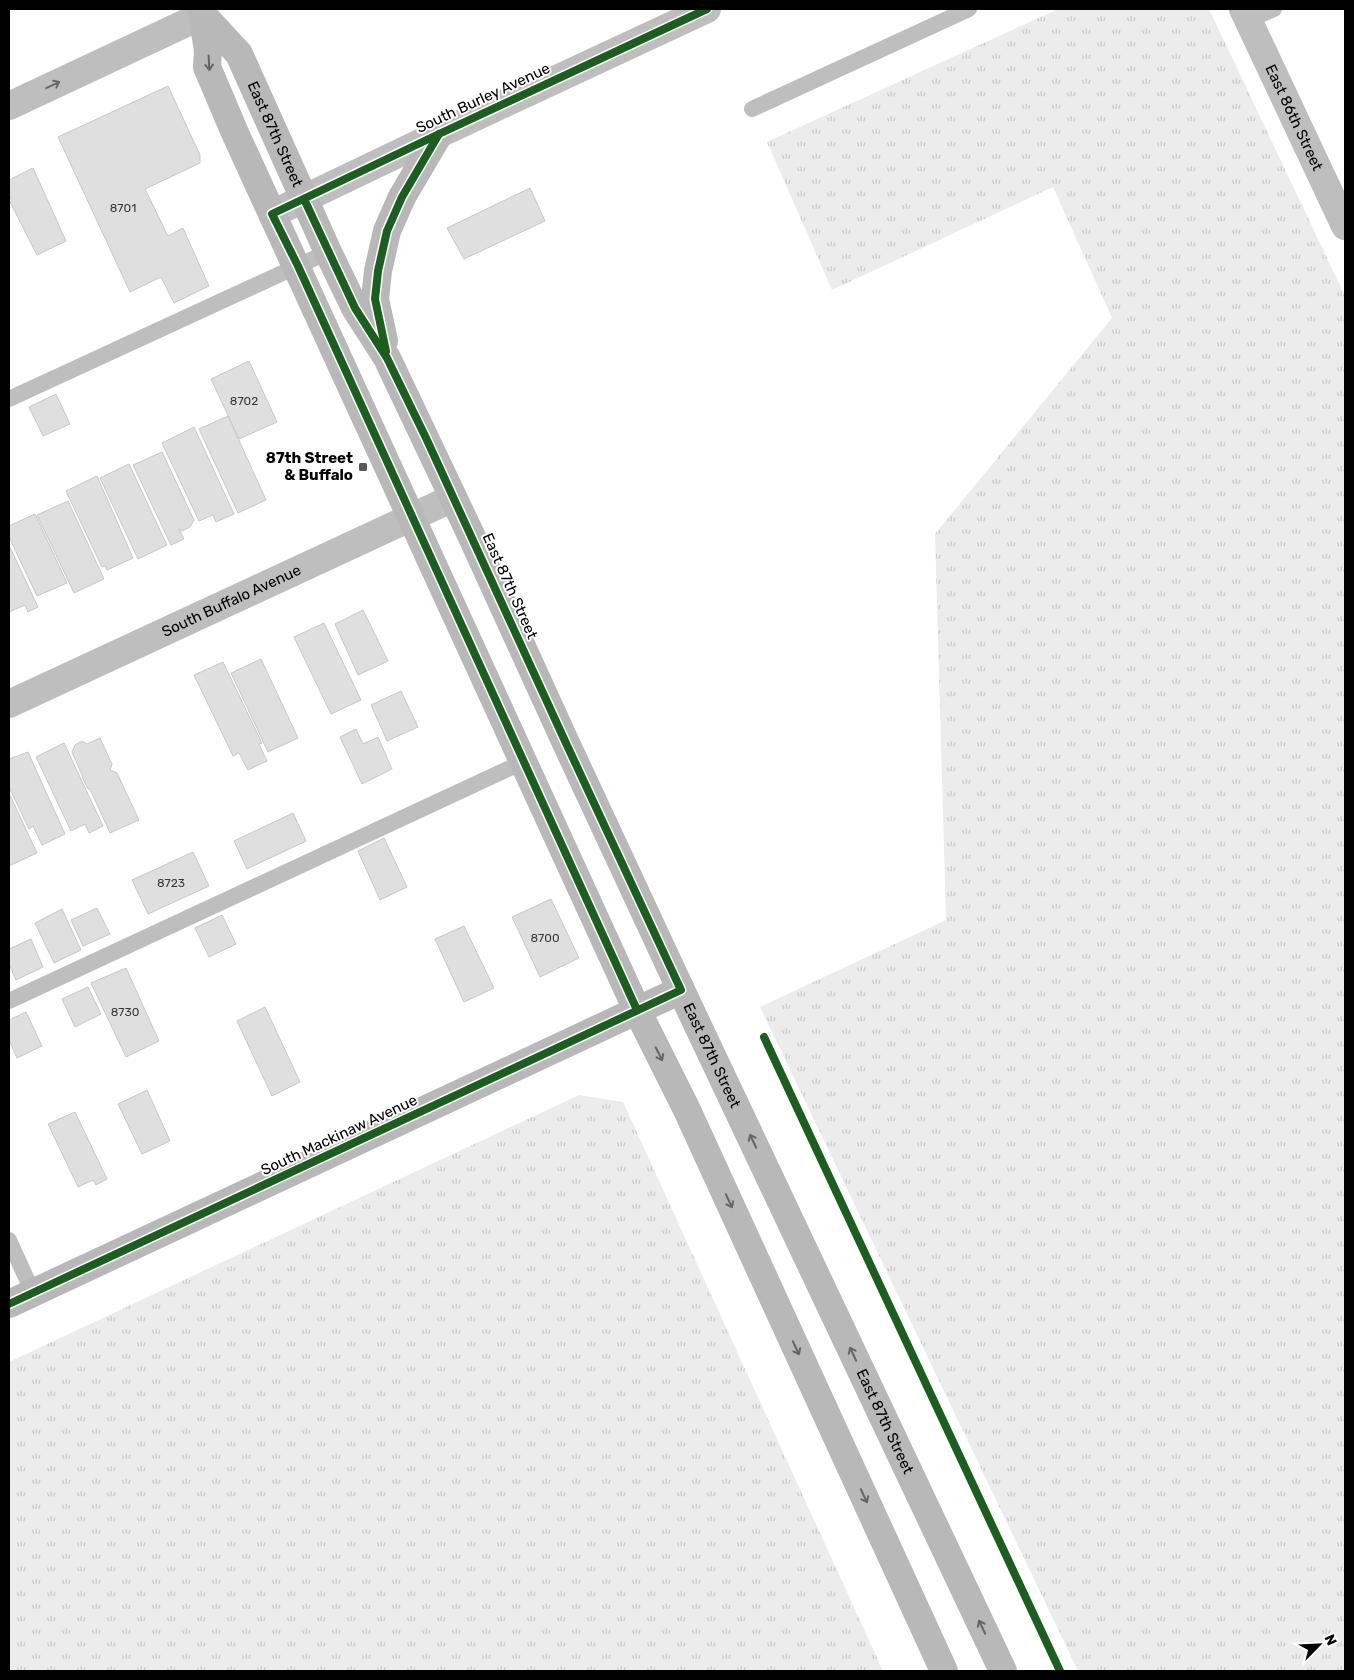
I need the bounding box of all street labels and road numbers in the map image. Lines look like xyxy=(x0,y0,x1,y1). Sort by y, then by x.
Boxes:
street label: South Burley Avenue xyxy=(413,59,553,137)
street label: East 86th Street xyxy=(1261,62,1327,174)
street label: East 87th Street xyxy=(243,79,307,190)
street label: East 87th Street xyxy=(479,530,541,642)
street label: South Buffalo Avenue xyxy=(159,561,304,641)
street label: East 87th Street xyxy=(679,1000,744,1111)
street label: South Mackinaw Avenue xyxy=(258,1091,420,1179)
street label: East 87th Street xyxy=(853,1366,918,1477)

